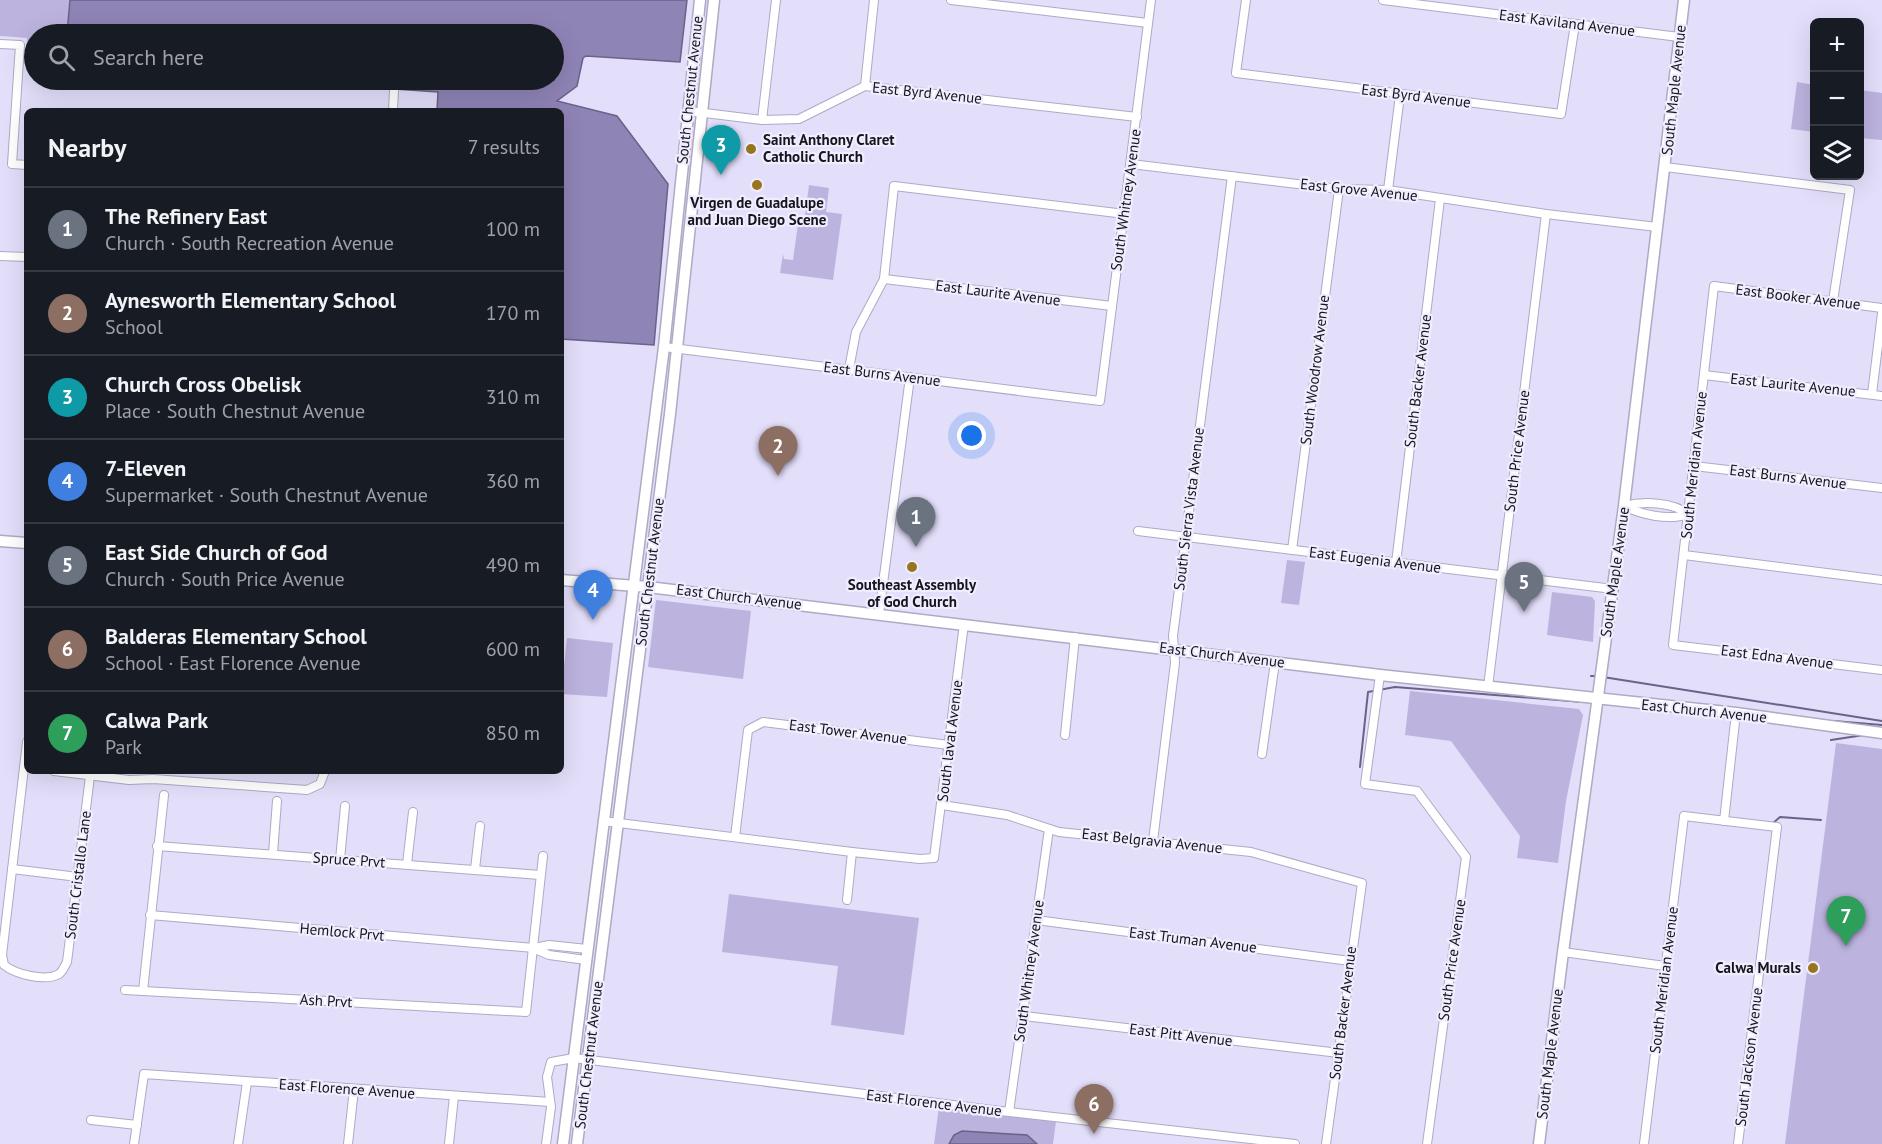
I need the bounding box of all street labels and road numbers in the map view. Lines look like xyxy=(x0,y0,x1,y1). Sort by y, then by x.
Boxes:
street label: East Kaviland Avenue xyxy=(1498,5,1636,40)
street label: South Chestnut Avenue xyxy=(672,15,707,165)
street label: South Maple Avenue xyxy=(1657,24,1690,156)
street label: East Byrd Avenue xyxy=(871,77,983,108)
street label: East Byrd Avenue xyxy=(1360,79,1472,112)
street label: South Whitney Avenue xyxy=(1106,128,1145,272)
street label: East Grove Avenue xyxy=(1299,174,1419,205)
street label: East Laurite Avenue xyxy=(934,275,1062,310)
street label: East Booker Avenue xyxy=(1734,279,1862,314)
street label: South Woodrow Avenue xyxy=(1296,294,1333,446)
street label: South Backer Avenue xyxy=(1400,313,1435,449)
street label: East Burns Avenue xyxy=(822,357,942,390)
street label: East Laurite Avenue xyxy=(1729,368,1857,401)
street label: South Price Avenue xyxy=(1500,389,1533,513)
street label: South Meridian Avenue xyxy=(1676,390,1711,540)
street label: South Sierra Vista Avenue xyxy=(1169,426,1208,591)
street label: East Burns Avenue xyxy=(1728,460,1848,493)
street label: South Chestnut Avenue xyxy=(631,497,668,647)
street label: South Maple Avenue xyxy=(1596,506,1633,638)
street label: East Eugenia Avenue xyxy=(1308,542,1442,577)
street label: East Church Avenue xyxy=(675,579,803,614)
street label: East Church Avenue xyxy=(1158,637,1286,672)
street label: East Edna Avenue xyxy=(1720,640,1834,673)
street label: South laval Avenue xyxy=(933,679,966,803)
street label: East Church Avenue xyxy=(1640,694,1768,727)
street label: East Tower Avenue xyxy=(788,715,908,748)
street label: South Cristallo Lane xyxy=(60,810,95,940)
street label: East Belgravia Avenue xyxy=(1081,824,1223,857)
street label: Spruce Prvt xyxy=(312,847,386,872)
street label: South Price Avenue xyxy=(1434,898,1469,1022)
street label: South Whitney Avenue xyxy=(1009,899,1048,1043)
street label: South Meridian Avenue xyxy=(1645,905,1682,1055)
street label: Hemlock Prvt xyxy=(299,918,385,945)
street label: East Truman Avenue xyxy=(1128,922,1258,957)
street label: South Backer Avenue xyxy=(1325,945,1360,1081)
street label: South Chestnut Avenue xyxy=(570,980,607,1130)
street label: South Jackson Avenue xyxy=(1731,986,1766,1128)
street label: South Maple Avenue xyxy=(1532,988,1567,1120)
street label: Ash Prvt xyxy=(299,990,353,1011)
street label: East Pitt Avenue xyxy=(1128,1019,1234,1050)
street label: East Florence Avenue xyxy=(278,1074,416,1103)
street label: East Florence Avenue xyxy=(865,1085,1003,1120)

